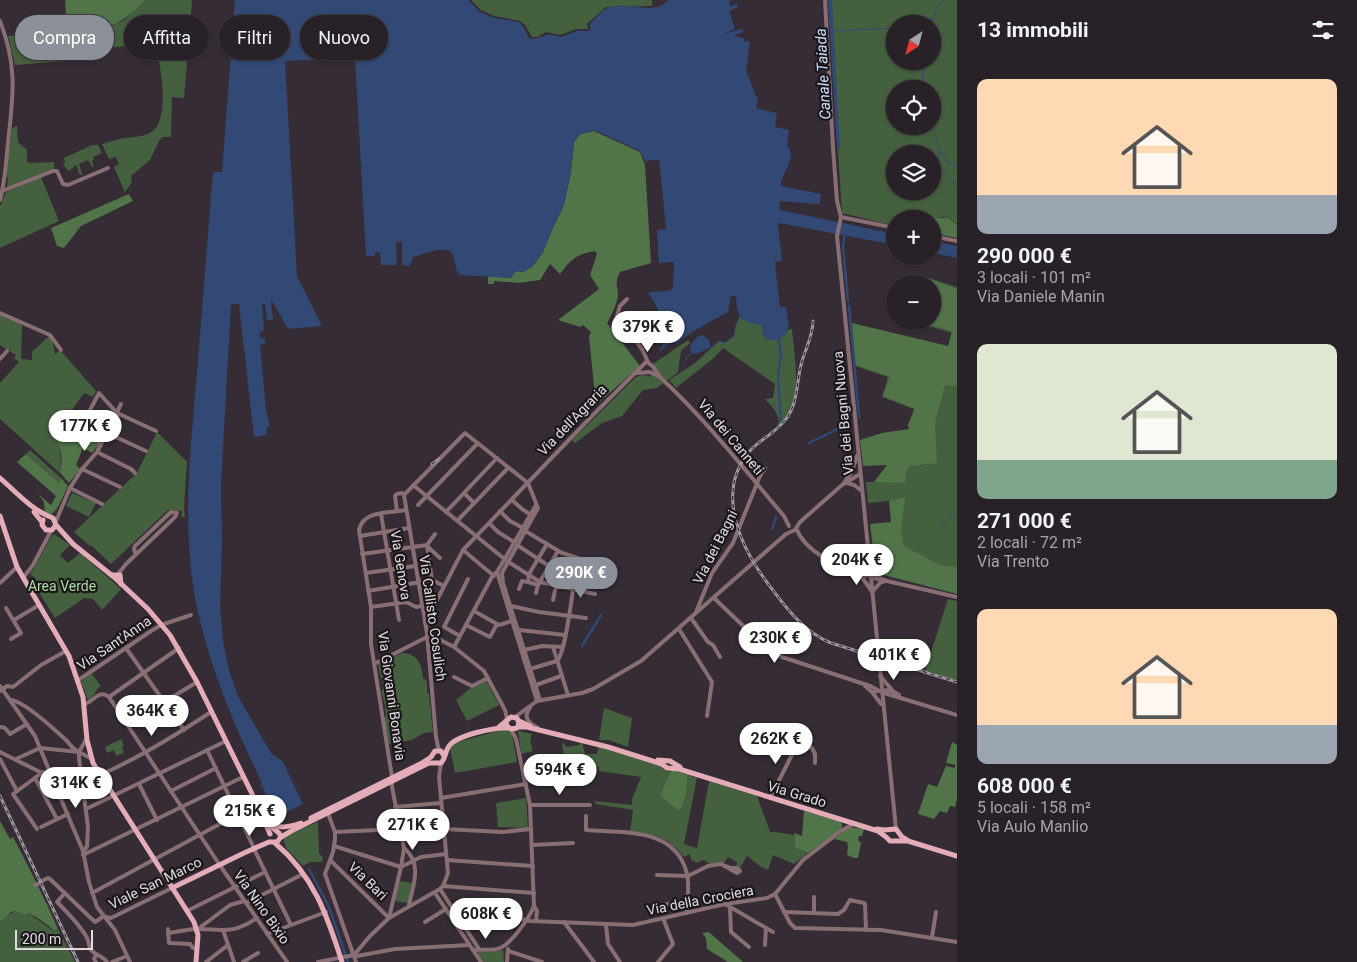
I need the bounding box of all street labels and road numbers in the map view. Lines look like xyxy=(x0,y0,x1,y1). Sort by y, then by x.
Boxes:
street label: Via dei Bagni Nuova xyxy=(830,350,856,476)
street label: Via dell'Agraria xyxy=(534,381,610,459)
street label: Via dei Canneti xyxy=(695,396,767,478)
street label: Via dei Bagni xyxy=(689,507,741,587)
street label: Via Genova xyxy=(388,529,414,601)
street label: Via Callisto Cosulich xyxy=(416,554,450,682)
street label: Via Sant'Anna xyxy=(74,612,154,674)
street label: Via Giovanni Bonavia xyxy=(375,630,409,762)
street label: Via Grado xyxy=(766,777,828,811)
street label: Viale San Marco xyxy=(106,854,204,912)
street label: Via Bari xyxy=(345,859,391,903)
street label: Via Nino Bixio xyxy=(231,867,293,947)
street label: Via della Crociera xyxy=(645,882,755,918)

